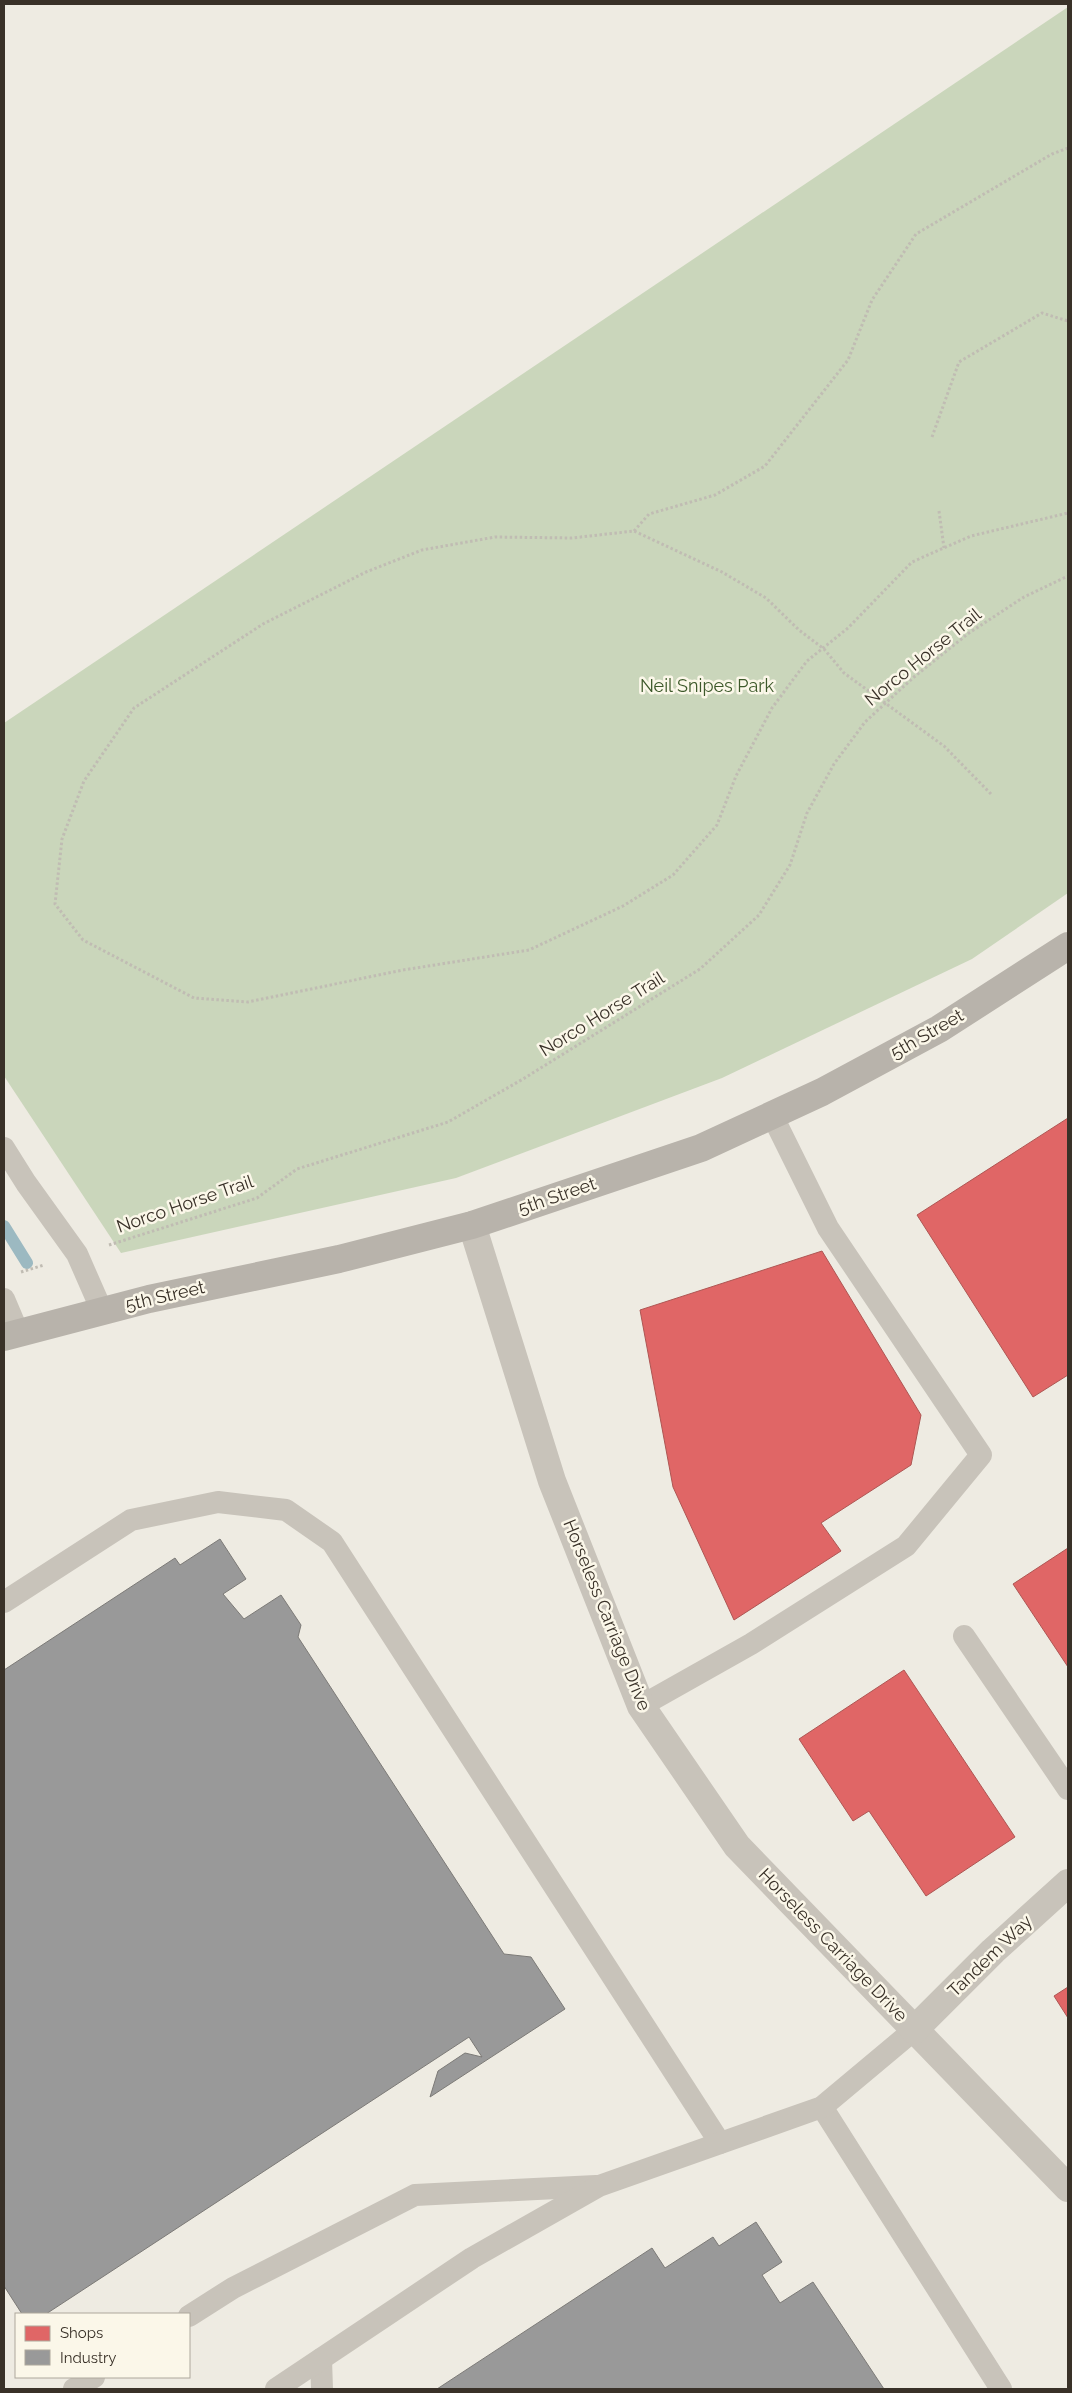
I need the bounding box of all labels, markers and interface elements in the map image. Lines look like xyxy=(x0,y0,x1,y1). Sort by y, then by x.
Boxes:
street label: Norco Horse Trail xyxy=(860,603,985,710)
park label: Neil Snipes Park xyxy=(640,675,775,696)
street label: Norco Horse Trail xyxy=(535,967,668,1060)
street label: 5th Street xyxy=(887,1004,967,1063)
street label: Norco Horse Trail xyxy=(114,1170,256,1237)
street label: 5th Street xyxy=(515,1172,598,1219)
street label: 5th Street xyxy=(123,1276,207,1315)
street label: Horseless Carriage Drive xyxy=(559,1516,656,1714)
street label: Horseless Carriage Drive xyxy=(755,1864,912,2026)
street label: Tandem Way xyxy=(943,1910,1036,2001)
legend xyxy=(15,2313,190,2378)
text: Shops xyxy=(60,2324,103,2342)
text: Industry xyxy=(60,2349,116,2367)

